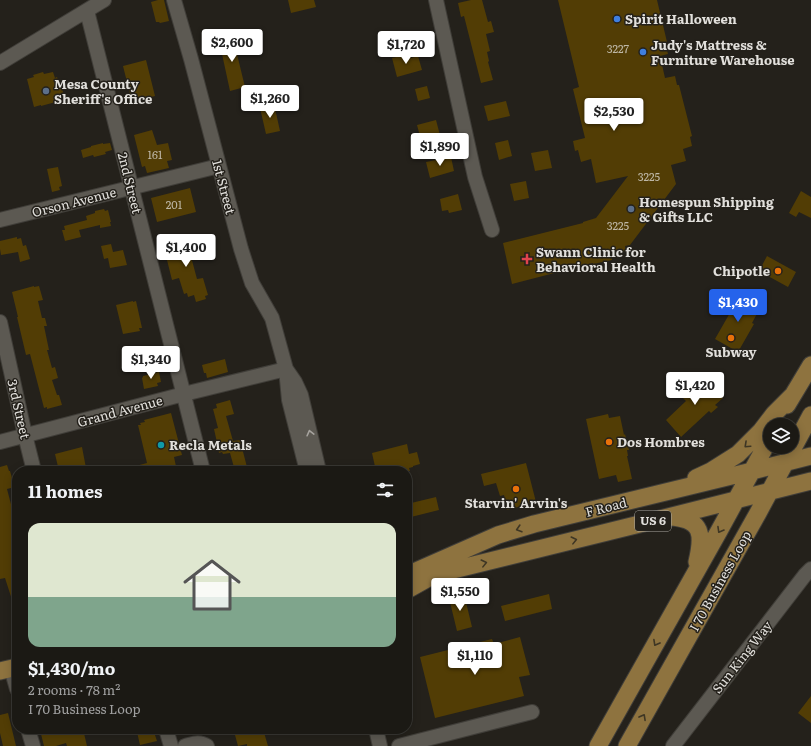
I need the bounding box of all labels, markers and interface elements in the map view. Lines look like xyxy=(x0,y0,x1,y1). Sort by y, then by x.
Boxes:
place label: Spirit Halloween xyxy=(625,9,737,28)
marker: Spirit Halloween xyxy=(612,14,622,24)
pin: $2,600 xyxy=(199,29,265,63)
pin: $1,720 xyxy=(373,31,439,65)
text: $2,600 xyxy=(211,32,253,51)
text: $1,720 xyxy=(387,34,425,53)
place label: Judy's Mattress & Furniture Warehouse xyxy=(651,35,795,69)
house number: 3227 xyxy=(607,40,630,56)
marker: Judy's Mattress & Furniture Warehouse xyxy=(638,47,648,57)
place label: Mesa County Sheriff's Office xyxy=(54,74,152,108)
pin: $1,260 xyxy=(237,85,303,119)
marker: Mesa County Sheriff's Office xyxy=(41,86,51,96)
text: $1,260 xyxy=(250,88,290,107)
pin: $2,530 xyxy=(581,98,647,132)
text: $2,530 xyxy=(593,101,635,120)
pin: $1,890 xyxy=(407,133,473,167)
text: $1,890 xyxy=(420,136,460,155)
house number: 161 xyxy=(148,146,163,162)
street label: 2nd Street xyxy=(114,150,147,216)
street label: 1st Street xyxy=(208,157,241,217)
house number: 3225 xyxy=(638,168,661,184)
street label: Orson Avenue xyxy=(30,182,118,221)
place label: Homespun Shipping & Gifts LLC xyxy=(639,192,774,226)
house number: 201 xyxy=(166,196,183,212)
marker: Homespun Shipping & Gifts LLC xyxy=(626,204,636,214)
house number: 3225 xyxy=(607,217,630,233)
pin: $1,400 xyxy=(153,234,219,268)
text: $1,400 xyxy=(166,237,206,256)
place label: Swann Clinic for Behavioral Health xyxy=(536,242,656,276)
marker: Swann Clinic for Behavioral Health xyxy=(521,253,533,265)
place label: Chipotle xyxy=(713,261,770,280)
marker: Chipotle xyxy=(773,266,783,276)
pin: $1,430 xyxy=(705,289,771,323)
text: $1,430 xyxy=(718,292,758,311)
marker: Subway xyxy=(726,333,736,343)
place label: Subway xyxy=(705,342,757,361)
pin: $1,340 xyxy=(118,346,184,380)
text: $1,340 xyxy=(131,349,171,368)
pin: $1,420 xyxy=(662,372,728,406)
text: $1,420 xyxy=(675,375,715,394)
street label: 3rd Street xyxy=(3,377,36,441)
street label: Grand Avenue xyxy=(75,390,165,431)
map controls xyxy=(763,418,799,454)
button: layers xyxy=(763,418,799,454)
one-way arrow xyxy=(306,430,315,437)
place label: Dos Hombres xyxy=(617,432,705,451)
place label: Recla Metals xyxy=(169,435,252,454)
marker: Dos Hombres xyxy=(604,437,614,447)
marker: Recla Metals xyxy=(156,440,166,450)
one-way arrow xyxy=(744,441,752,448)
text: 11 homes xyxy=(28,478,102,503)
icon: filters xyxy=(374,479,396,501)
marker: Starvin' Arvin's xyxy=(511,484,521,494)
street label: F Road xyxy=(583,492,629,521)
place label: Starvin' Arvin's xyxy=(465,493,568,512)
road number: US 6 xyxy=(635,511,671,531)
one-way arrow xyxy=(516,524,523,533)
one-way arrow xyxy=(718,526,725,533)
street label: I 70 Business Loop xyxy=(684,527,755,635)
one-way arrow xyxy=(571,537,577,545)
icon: home xyxy=(176,549,248,621)
one-way arrow xyxy=(480,559,487,567)
pin: $1,550 xyxy=(427,578,493,612)
text: $1,550 xyxy=(440,581,480,600)
street label: Sun King Way xyxy=(707,616,776,697)
one-way arrow xyxy=(653,639,660,646)
pin: $1,110 xyxy=(442,642,508,676)
text: $1,110 xyxy=(457,645,493,664)
text: $1,430/mo xyxy=(28,655,115,680)
text: 2 rooms · 78 m² xyxy=(28,680,120,699)
text: I 70 Business Loop xyxy=(28,699,141,718)
one-way arrow xyxy=(638,714,645,722)

